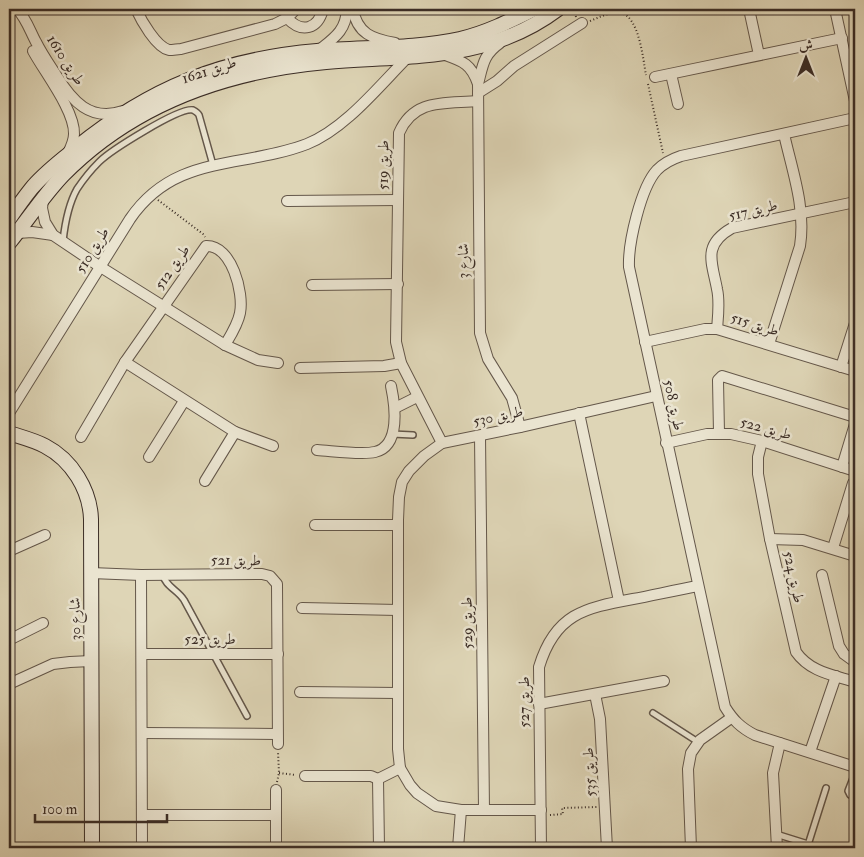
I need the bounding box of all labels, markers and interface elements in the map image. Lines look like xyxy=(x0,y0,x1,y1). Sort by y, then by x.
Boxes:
street label: طريق 1610 xyxy=(42,31,89,89)
north arrow xyxy=(782,32,832,82)
text: ش xyxy=(799,37,813,54)
street label: طريق 1621 xyxy=(179,53,239,88)
street label: طريق 519 xyxy=(374,140,393,190)
street label: طريق 517 xyxy=(727,196,779,225)
street label: طريق 510 xyxy=(71,224,114,277)
street label: طريق 512 xyxy=(150,241,195,293)
street label: شارع 3 xyxy=(454,244,476,278)
street label: طريق 515 xyxy=(729,308,781,341)
street label: طريق 508 xyxy=(659,378,688,432)
street label: طريق 530 xyxy=(471,402,525,431)
street label: طريق 522 xyxy=(738,413,794,444)
street label: طريق 524 xyxy=(779,549,808,605)
street label: طريق 521 xyxy=(211,551,261,570)
street label: شارع 30 xyxy=(66,597,88,640)
street label: طريق 529 xyxy=(458,597,477,649)
street label: طريق 525 xyxy=(184,630,236,649)
street label: طريق 527 xyxy=(515,676,534,728)
street label: طريق 535 xyxy=(579,747,600,797)
scale bar xyxy=(35,792,168,824)
text: 100 m xyxy=(42,800,78,819)

